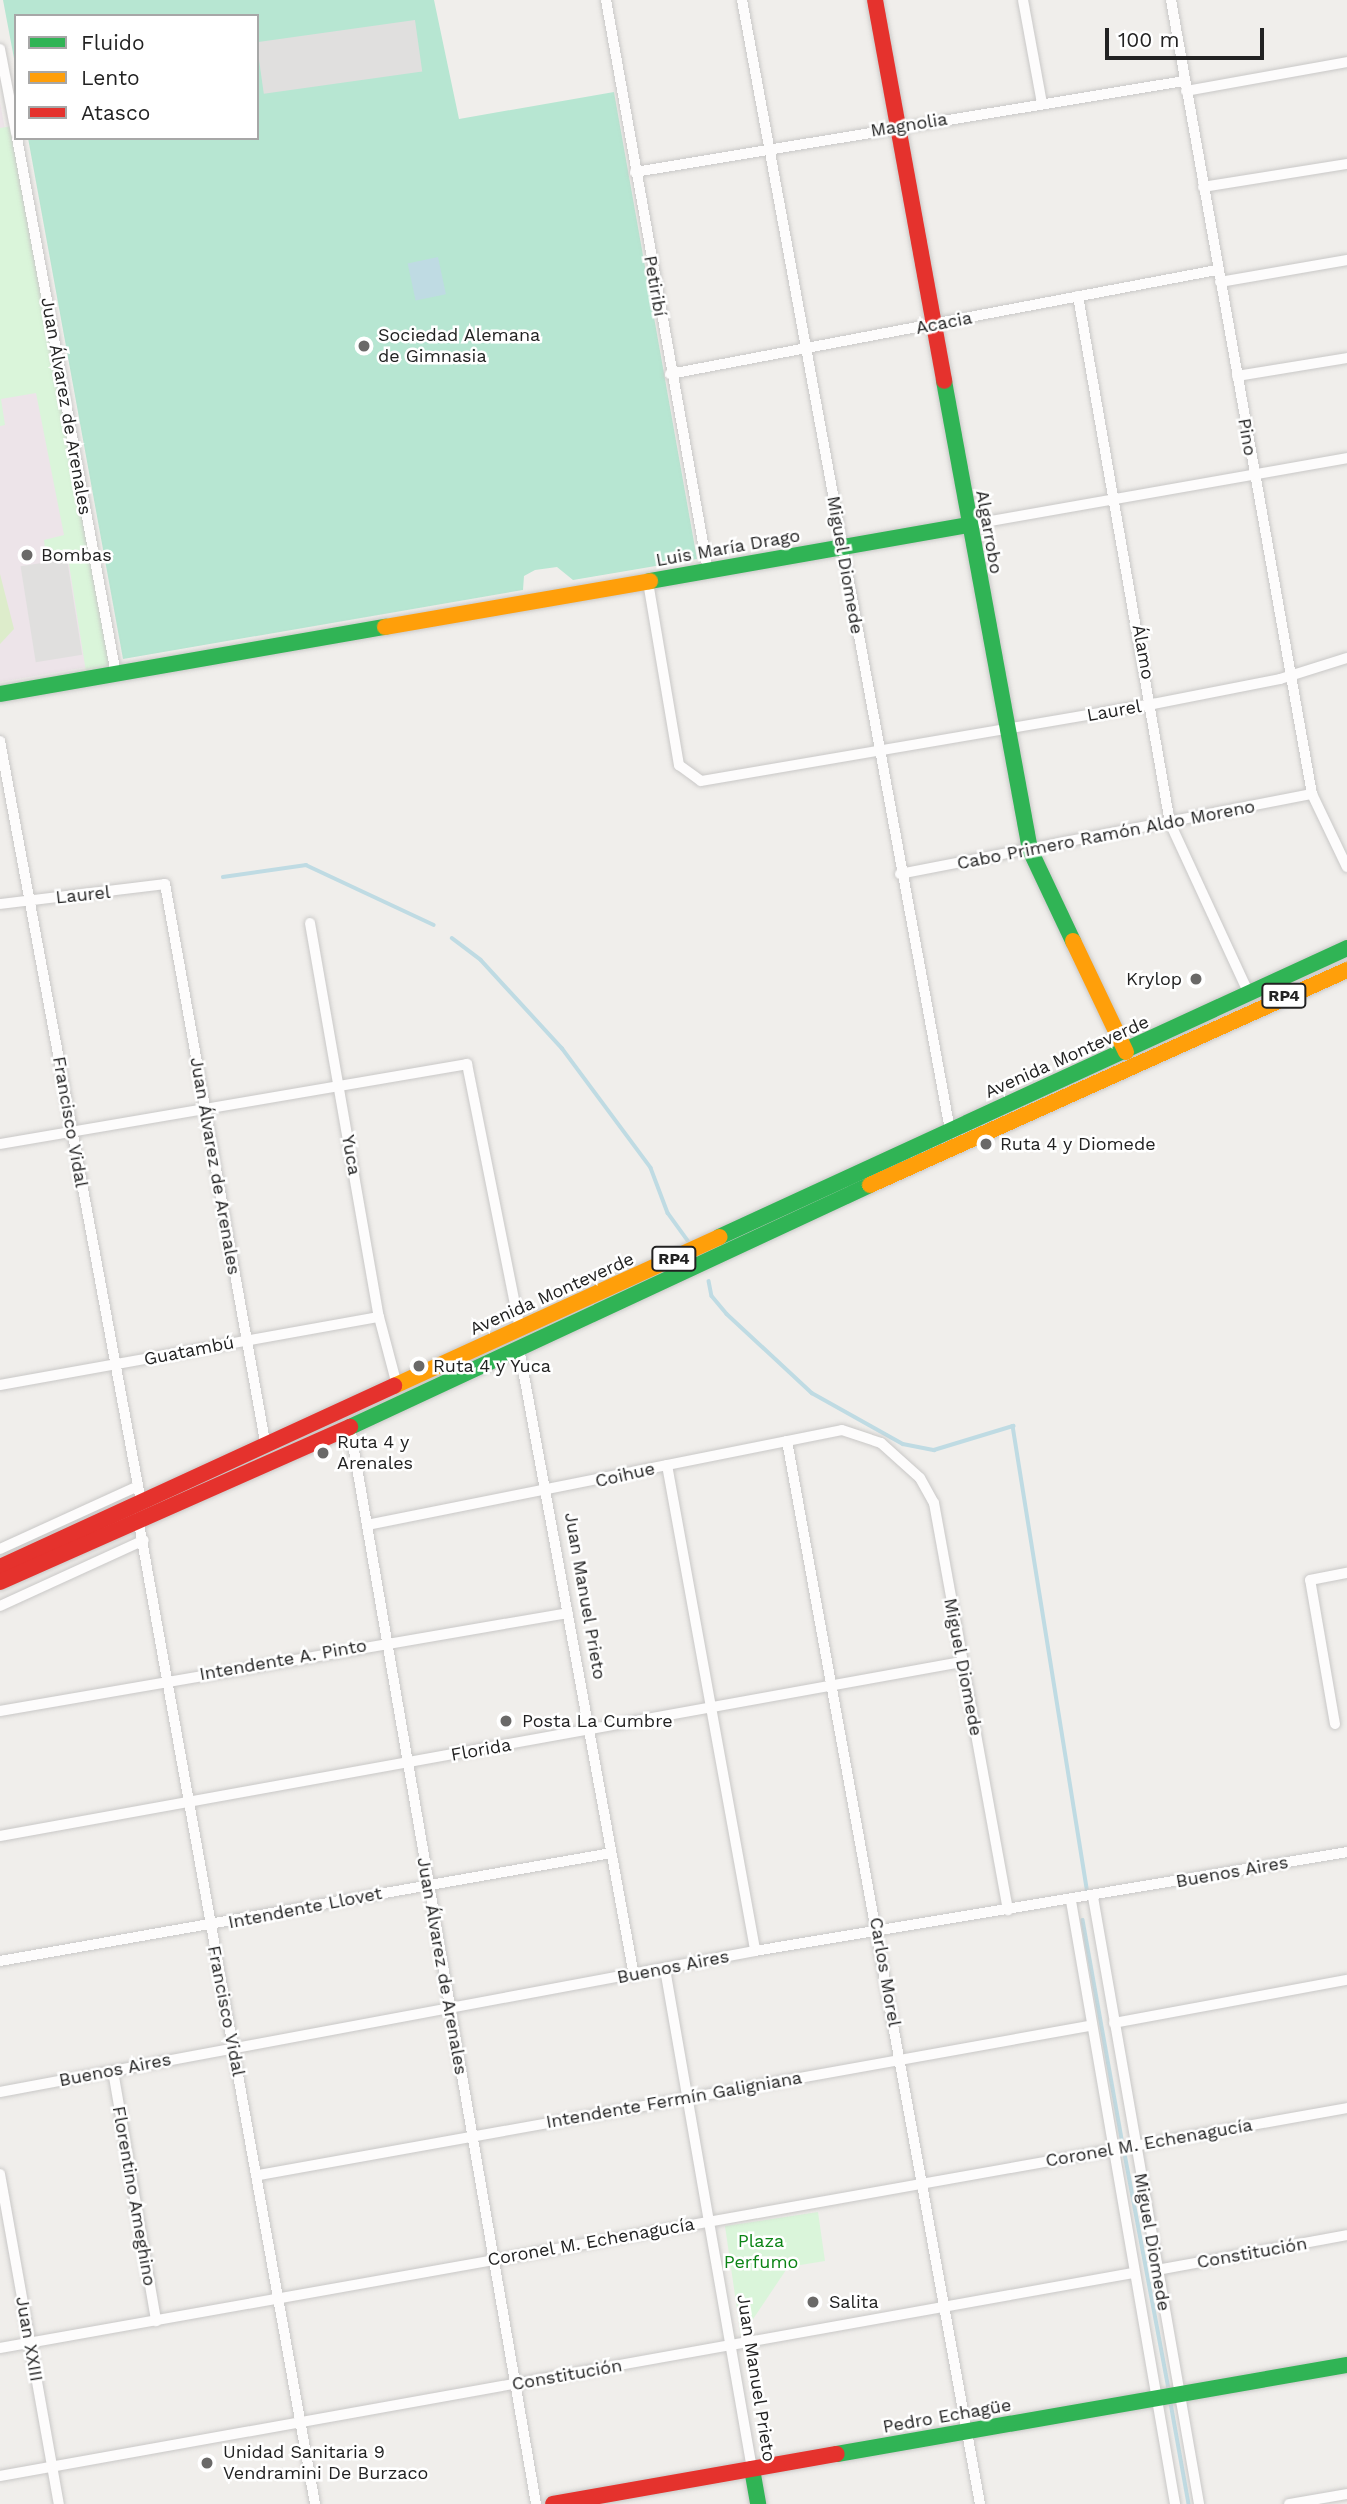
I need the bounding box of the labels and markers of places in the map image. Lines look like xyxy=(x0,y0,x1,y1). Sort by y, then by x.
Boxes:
place label: Sociedad Alemana de Gimnasia xyxy=(378,325,541,368)
marker: Sociedad Alemana de Gimnasia xyxy=(356,338,372,354)
place label: Bombas xyxy=(41,544,112,566)
marker: Bombas xyxy=(19,547,35,563)
place label: Krylop xyxy=(1126,968,1182,990)
marker: Krylop xyxy=(1188,971,1204,987)
place label: Ruta 4 y Diomede xyxy=(1000,1133,1157,1155)
marker: Ruta 4 y Diomede xyxy=(978,1136,994,1152)
place label: Ruta 4 y Yuca xyxy=(433,1355,553,1377)
marker: Ruta 4 y Yuca xyxy=(411,1358,427,1374)
place label: Ruta 4 y Arenales xyxy=(337,1432,413,1474)
marker: Ruta 4 y Arenales xyxy=(315,1445,331,1461)
place label: Posta La Cumbre xyxy=(522,1710,673,1732)
marker: Posta La Cumbre xyxy=(496,1711,516,1731)
place label: Salita xyxy=(829,2291,879,2313)
marker: Salita xyxy=(803,2292,823,2312)
place label: Unidad Sanitaria 9 Vendramini De Burzaco xyxy=(223,2442,428,2484)
marker: Unidad Sanitaria 9 Vendramini De Burzaco xyxy=(197,2453,217,2473)

